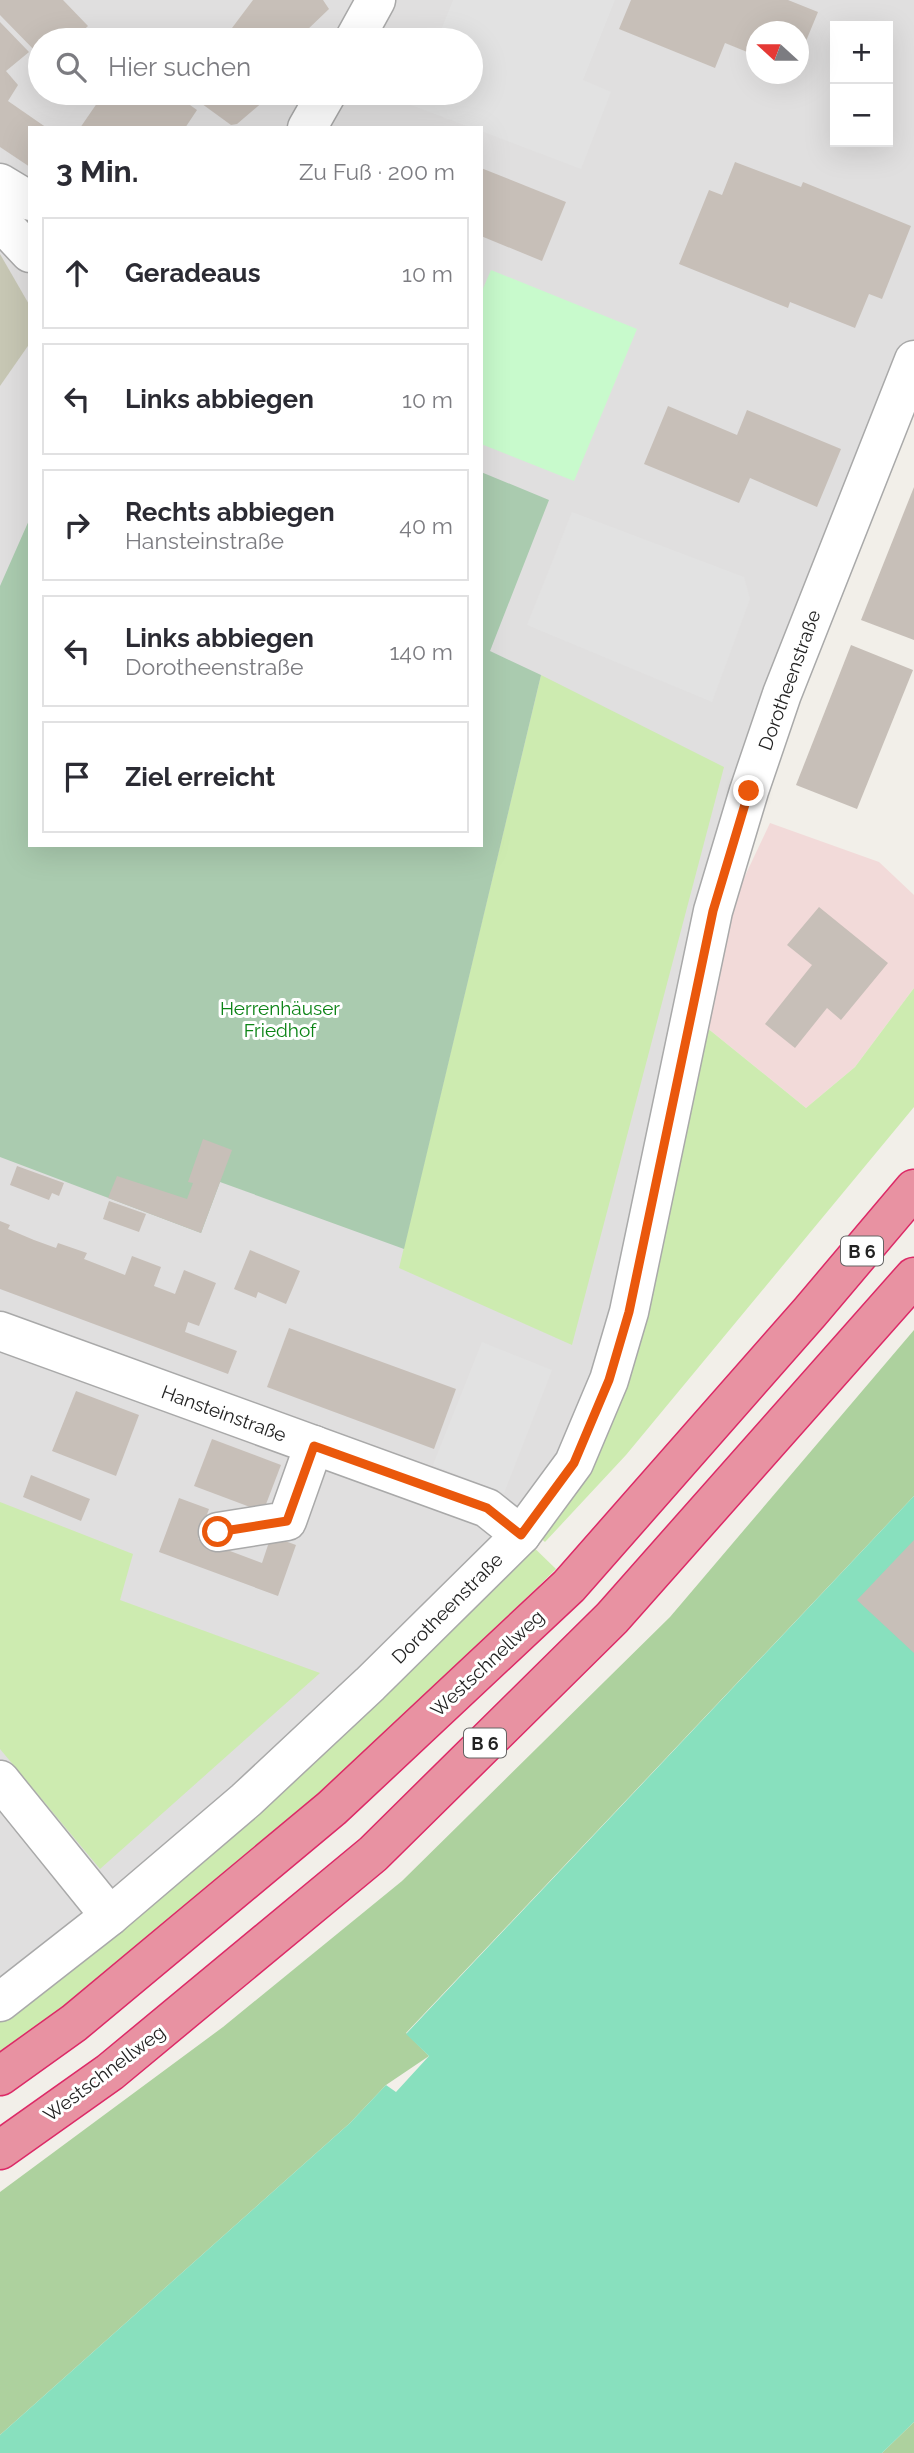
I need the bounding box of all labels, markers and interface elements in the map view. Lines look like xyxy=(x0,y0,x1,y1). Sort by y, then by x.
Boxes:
north arrow xyxy=(746,21,809,84)
map controls xyxy=(830,21,893,147)
button: + xyxy=(830,21,893,84)
search box xyxy=(28,28,483,105)
icon: search xyxy=(52,48,90,86)
text: Hier suchen xyxy=(108,52,251,82)
button: − xyxy=(830,84,893,147)
text: 3 Min. xyxy=(56,154,138,189)
text: Zu Fuß · 200 m xyxy=(299,158,455,185)
icon: ahead xyxy=(58,254,96,292)
text: Geradeaus xyxy=(125,258,261,288)
text: 10 m xyxy=(402,260,453,287)
icon: left xyxy=(58,380,96,418)
text: Links abbiegen xyxy=(125,384,314,414)
text: 10 m xyxy=(402,386,453,413)
text: Rechts abbiegen xyxy=(125,497,335,527)
icon: right xyxy=(58,506,96,544)
text: 40 m xyxy=(399,512,453,539)
text: Hansteinstraße xyxy=(125,527,284,554)
street label: Dorotheenstraße xyxy=(753,607,825,753)
text: Links abbiegen xyxy=(125,623,314,653)
icon: left xyxy=(58,632,96,670)
text: 140 m xyxy=(390,638,453,665)
text: Dorotheenstraße xyxy=(125,653,303,680)
icon: arrive xyxy=(58,758,96,796)
text: Ziel erreicht xyxy=(125,762,275,792)
route end xyxy=(733,775,764,806)
park label: Herrenhäuser Friedhof xyxy=(220,997,340,1041)
road number: B 6 xyxy=(841,1236,883,1266)
street label: Hansteinstraße xyxy=(159,1380,289,1446)
route start xyxy=(202,1516,233,1547)
street label: Dorotheenstraße xyxy=(387,1548,507,1668)
street label: Westschnellweg xyxy=(426,1605,548,1721)
road number: B 6 xyxy=(464,1728,506,1758)
street label: Westschnellweg xyxy=(39,2020,169,2126)

